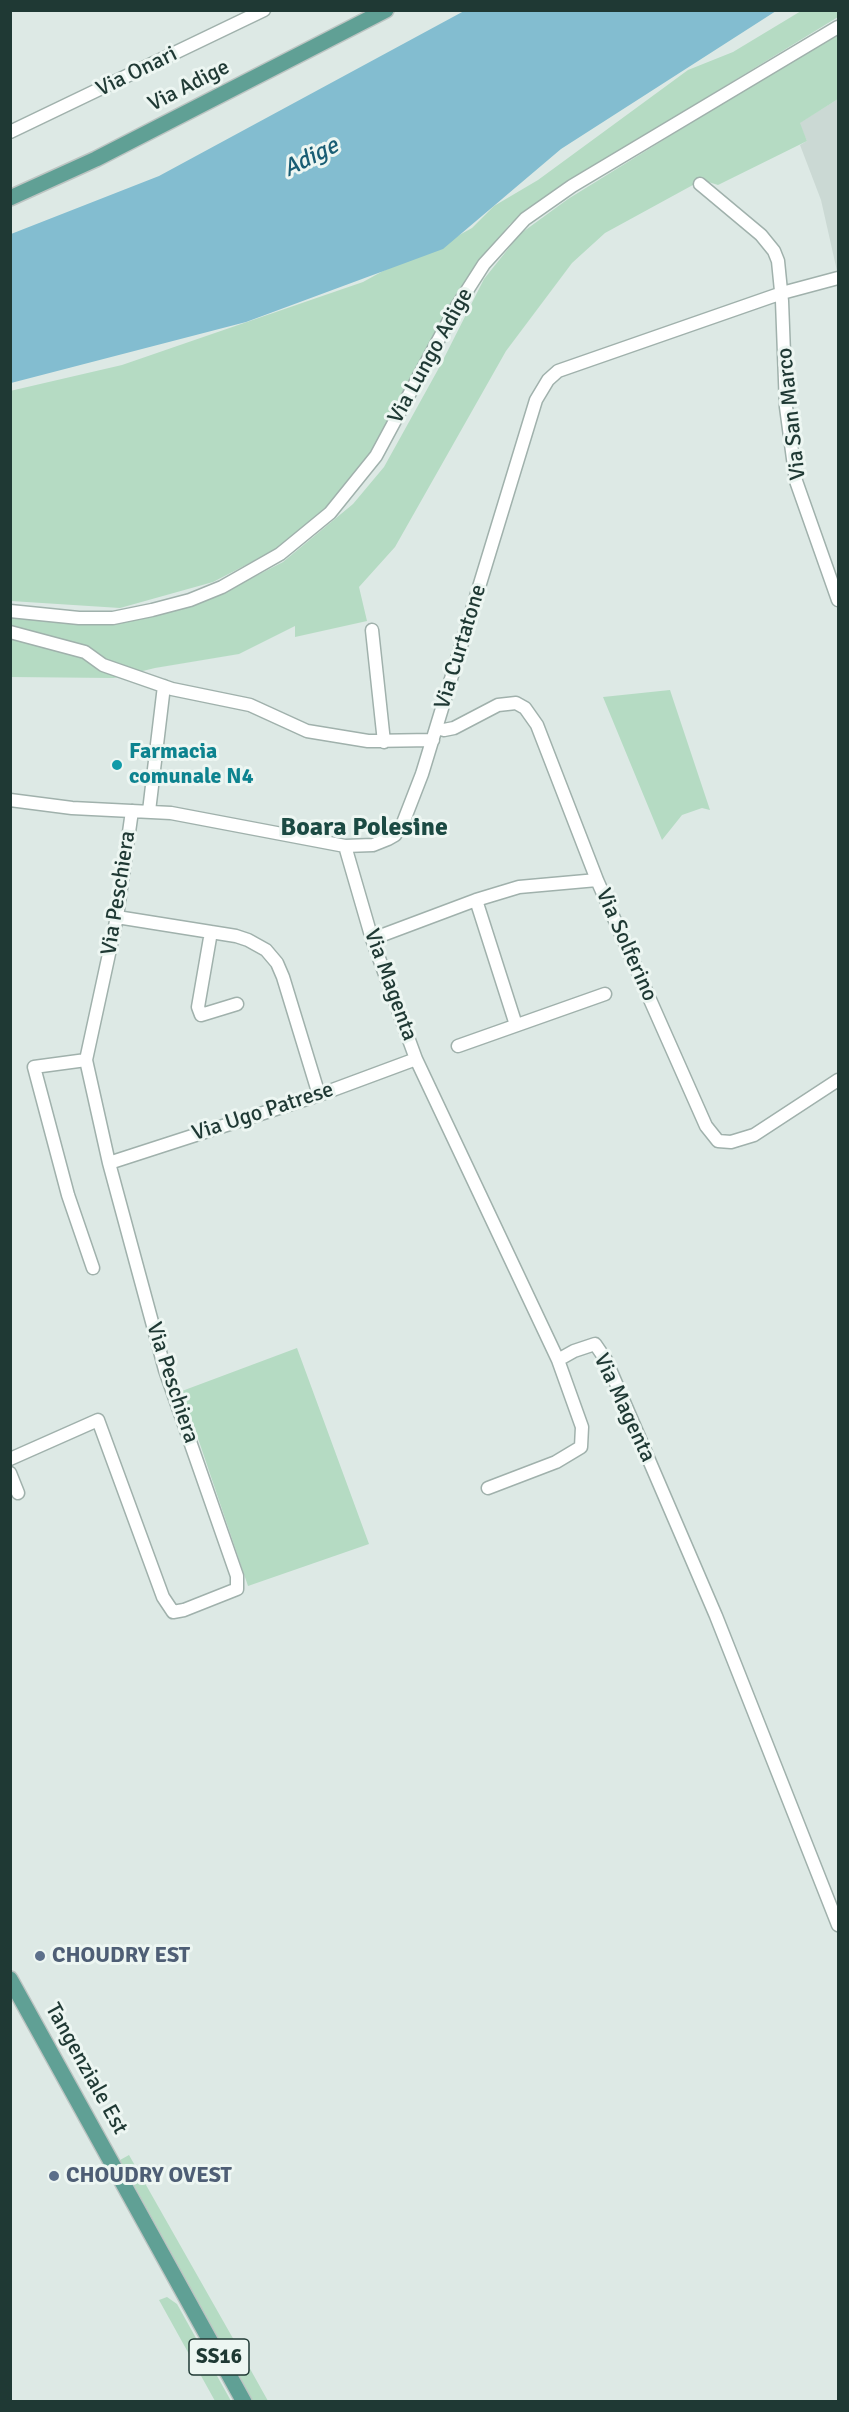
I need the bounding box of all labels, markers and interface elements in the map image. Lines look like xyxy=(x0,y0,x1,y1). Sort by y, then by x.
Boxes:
street label: Via Onari xyxy=(92,41,182,103)
street label: Via Adige xyxy=(144,54,234,118)
water label: Adige xyxy=(278,132,344,184)
street label: Via Lungo Adige xyxy=(383,284,479,428)
street label: Via San Marco xyxy=(772,346,812,482)
street label: Via Curtatone xyxy=(430,581,492,713)
place label: Farmacia comunale N4 xyxy=(129,739,254,790)
marker: Farmacia comunale N4 xyxy=(110,758,124,772)
district label: Boara Polesine xyxy=(280,812,448,844)
street label: Via Peschiera xyxy=(96,829,142,957)
street label: Via Solferino xyxy=(589,885,663,1005)
street label: Via Magenta xyxy=(358,926,422,1044)
street label: Via Ugo Patrese xyxy=(189,1077,337,1147)
street label: Via Peschiera xyxy=(140,1319,204,1447)
street label: Via Magenta xyxy=(587,1349,661,1467)
place label: CHOUDRY EST xyxy=(52,1943,190,1969)
marker: CHOUDRY EST xyxy=(33,1949,47,1963)
street label: Tangenziale Est xyxy=(39,1999,133,2139)
place label: CHOUDRY OVEST xyxy=(66,2163,232,2189)
marker: CHOUDRY OVEST xyxy=(47,2169,61,2183)
road number: SS16 xyxy=(189,2339,249,2375)

